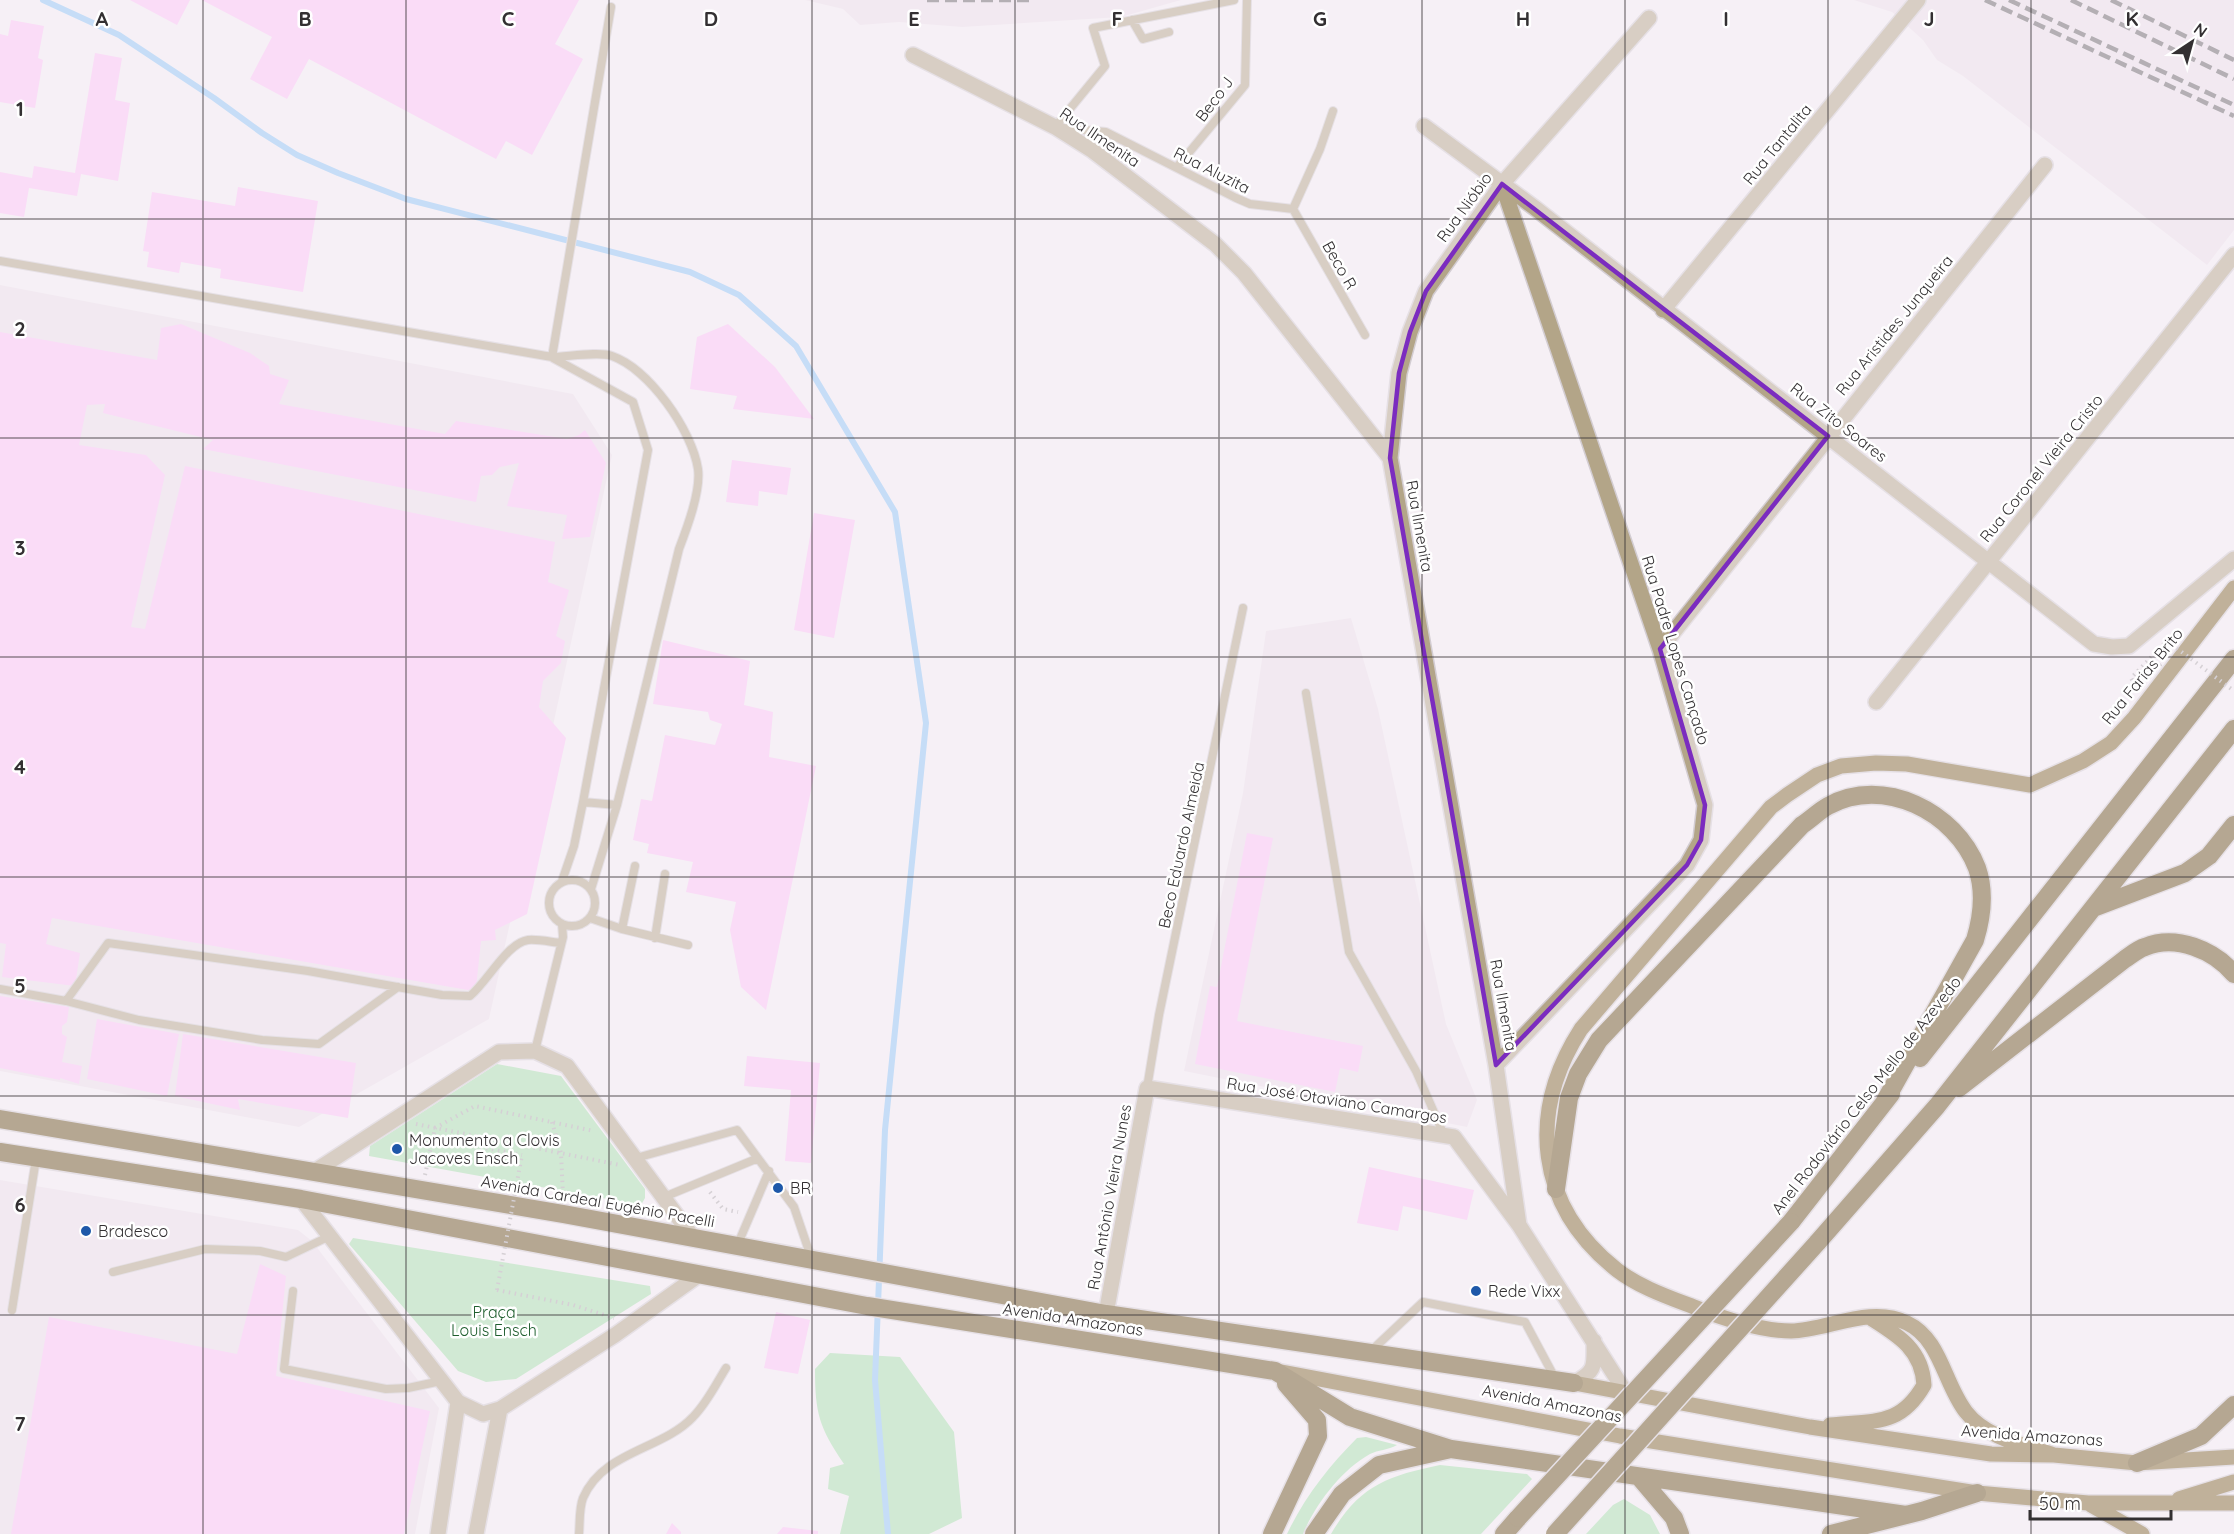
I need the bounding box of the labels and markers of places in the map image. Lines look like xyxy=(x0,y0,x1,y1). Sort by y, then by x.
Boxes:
place label: Monumento a Clovis Jacoves Ensch xyxy=(409,1130,560,1168)
marker: Monumento a Clovis Jacoves Ensch xyxy=(390,1142,404,1156)
place label: BR xyxy=(790,1178,811,1198)
marker: BR xyxy=(771,1181,785,1195)
place label: Bradesco xyxy=(98,1221,168,1241)
marker: Bradesco xyxy=(79,1224,93,1238)
place label: Rede Vixx xyxy=(1488,1281,1561,1301)
marker: Rede Vixx xyxy=(1469,1284,1483,1298)

